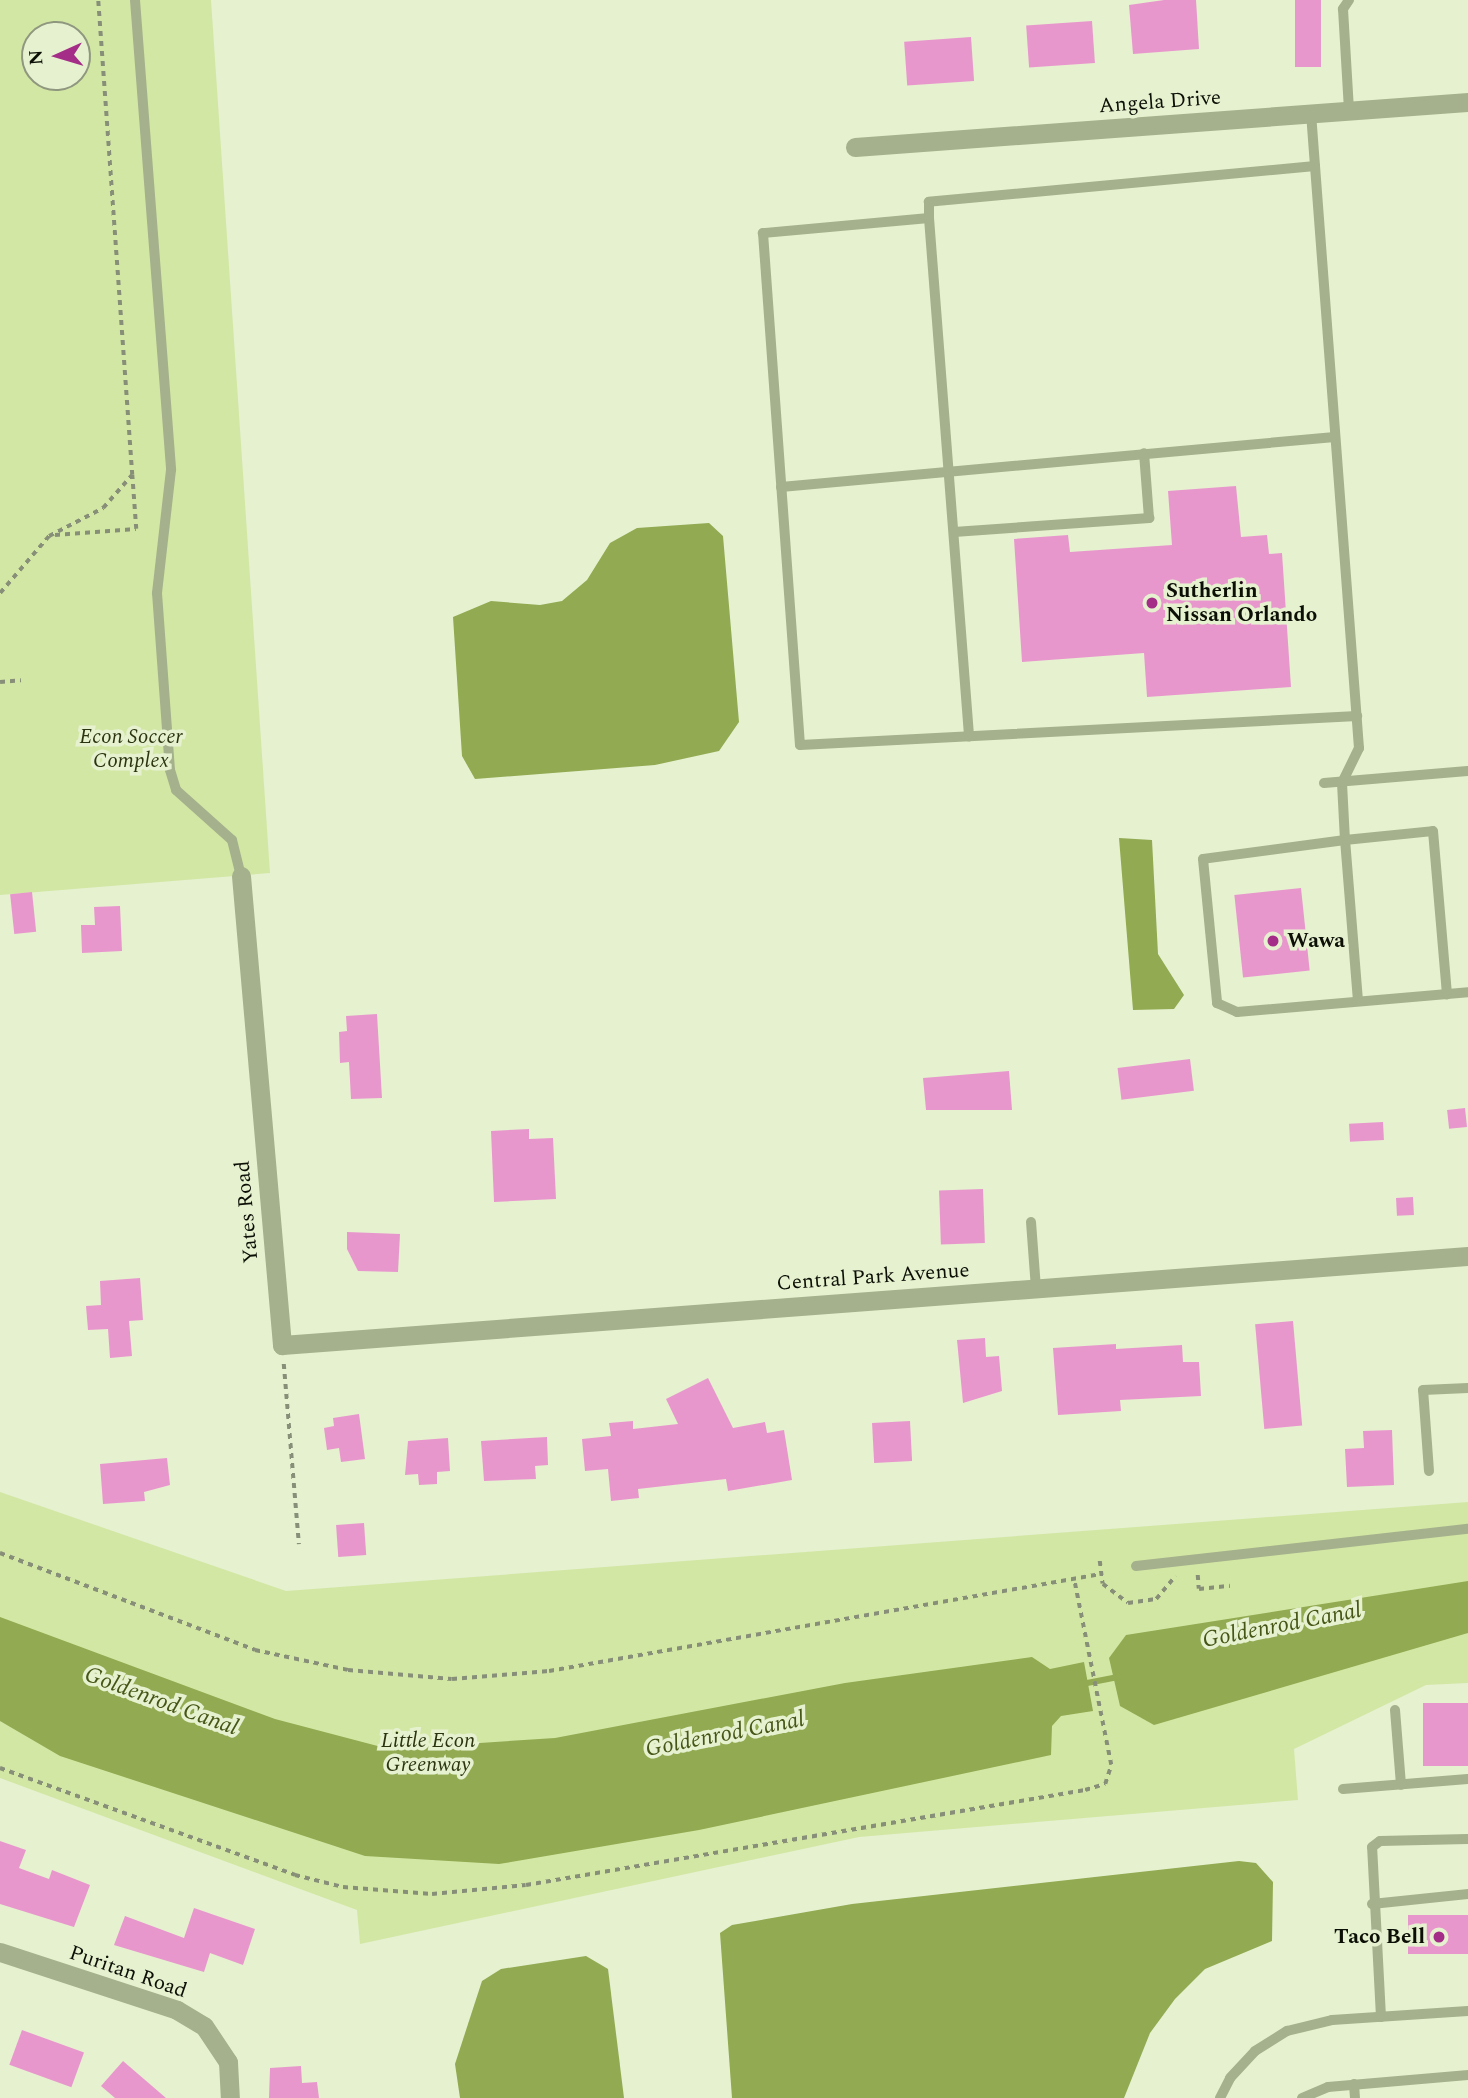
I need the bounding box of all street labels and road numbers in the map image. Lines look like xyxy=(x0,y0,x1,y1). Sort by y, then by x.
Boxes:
street label: Angela Drive xyxy=(1098,85,1222,119)
street label: Yates Road xyxy=(230,1160,264,1264)
street label: Central Park Avenue xyxy=(776,1258,970,1296)
street label: Puritan Road xyxy=(66,1940,190,2004)

